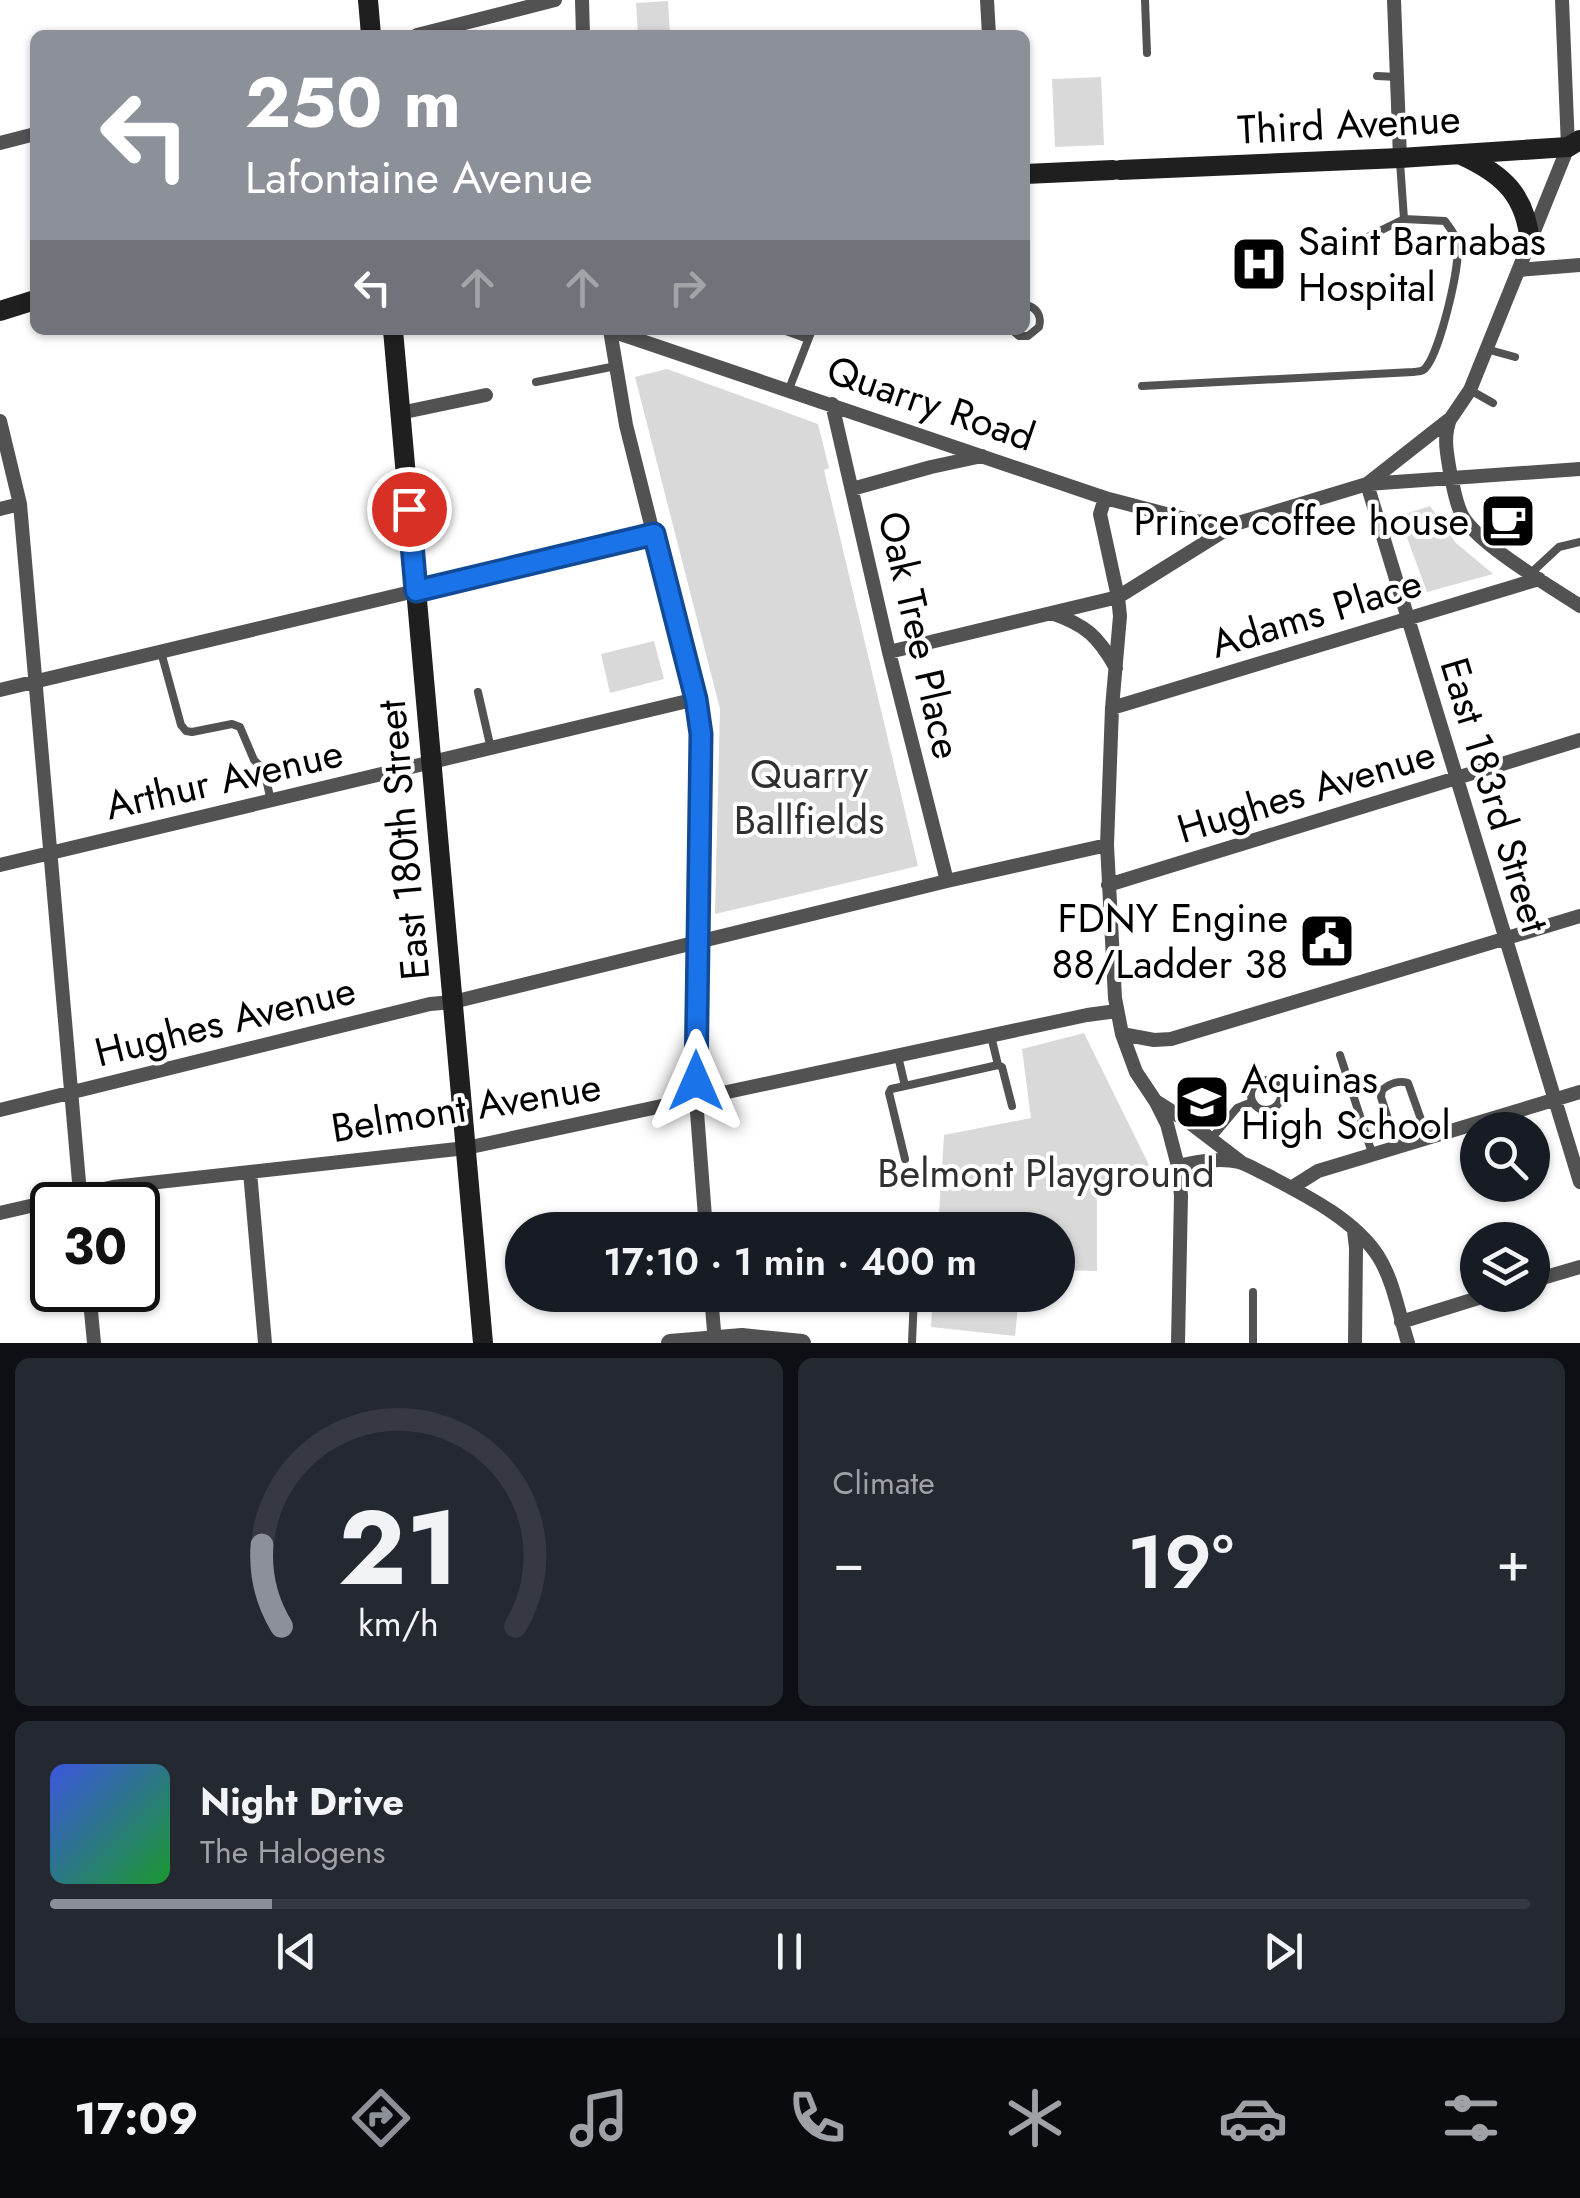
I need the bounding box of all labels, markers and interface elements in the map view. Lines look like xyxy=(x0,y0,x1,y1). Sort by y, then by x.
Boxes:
text: 250 m xyxy=(245,52,461,153)
icon: left xyxy=(80,70,210,200)
street label: Third Avenue xyxy=(1236,89,1462,159)
text: Lafontaine Avenue xyxy=(245,145,593,210)
place label: Saint Barnabas Hospital xyxy=(1298,212,1546,316)
hospital icon: Saint Barnabas Hospital xyxy=(1229,234,1289,294)
icon: left xyxy=(345,260,400,315)
icon: ahead xyxy=(450,260,505,315)
icon: ahead xyxy=(555,260,610,315)
icon: right xyxy=(660,260,715,315)
street label: Quarry Road xyxy=(819,340,1043,466)
pin xyxy=(367,467,452,552)
icon: arrive xyxy=(382,482,437,537)
cafe icon: Prince coffee house xyxy=(1478,491,1538,551)
place label: Prince coffee house xyxy=(1133,492,1469,550)
street label: Oak Tree Place xyxy=(863,506,977,764)
street label: Adams Place xyxy=(1203,553,1429,673)
street label: East 183rd Street xyxy=(1426,650,1564,940)
street label: East 180th Street xyxy=(362,697,444,982)
street label: Arthur Avenue xyxy=(100,724,348,834)
street label: Hughes Avenue xyxy=(1170,724,1442,858)
park label: Quarry Ballfields xyxy=(734,745,884,849)
place label: FDNY Engine 88/Ladder 38 xyxy=(1051,889,1288,993)
public building icon: FDNY Engine 88/Ladder 38 xyxy=(1297,911,1357,971)
street label: Hughes Avenue xyxy=(89,961,361,1081)
position arrow xyxy=(644,1029,748,1133)
place label: Aquinas High School xyxy=(1241,1050,1451,1154)
street label: Belmont Avenue xyxy=(327,1057,605,1157)
school or university icon: Aquinas High School xyxy=(1172,1072,1232,1132)
map controls xyxy=(1460,1112,1550,1312)
button: search xyxy=(1460,1112,1550,1202)
park label: Belmont Playground xyxy=(877,1144,1215,1202)
speed limit sign: 30 xyxy=(30,1182,160,1312)
button: layers xyxy=(1460,1222,1550,1312)
text: 17:10 · 1 min · 400 m xyxy=(603,1234,977,1289)
text: Climate xyxy=(833,1460,935,1506)
text: 21 xyxy=(338,1473,459,1623)
text: 19° xyxy=(1127,1508,1234,1616)
text: − xyxy=(833,1522,865,1602)
text: + xyxy=(1496,1522,1530,1602)
text: km/h xyxy=(358,1598,439,1649)
text: Night Drive xyxy=(200,1774,404,1829)
text: The Halogens xyxy=(200,1829,385,1875)
icon: previous xyxy=(269,1924,324,1979)
icon: pause xyxy=(762,1924,817,1979)
icon: next xyxy=(1256,1924,1311,1979)
icon: directions xyxy=(346,2083,416,2153)
icon: music xyxy=(564,2083,634,2153)
icon: phone xyxy=(782,2083,852,2153)
icon: climate xyxy=(1000,2083,1070,2153)
icon: car xyxy=(1218,2083,1288,2153)
icon: filters xyxy=(1436,2083,1506,2153)
text: 17:09 xyxy=(74,2086,198,2151)

